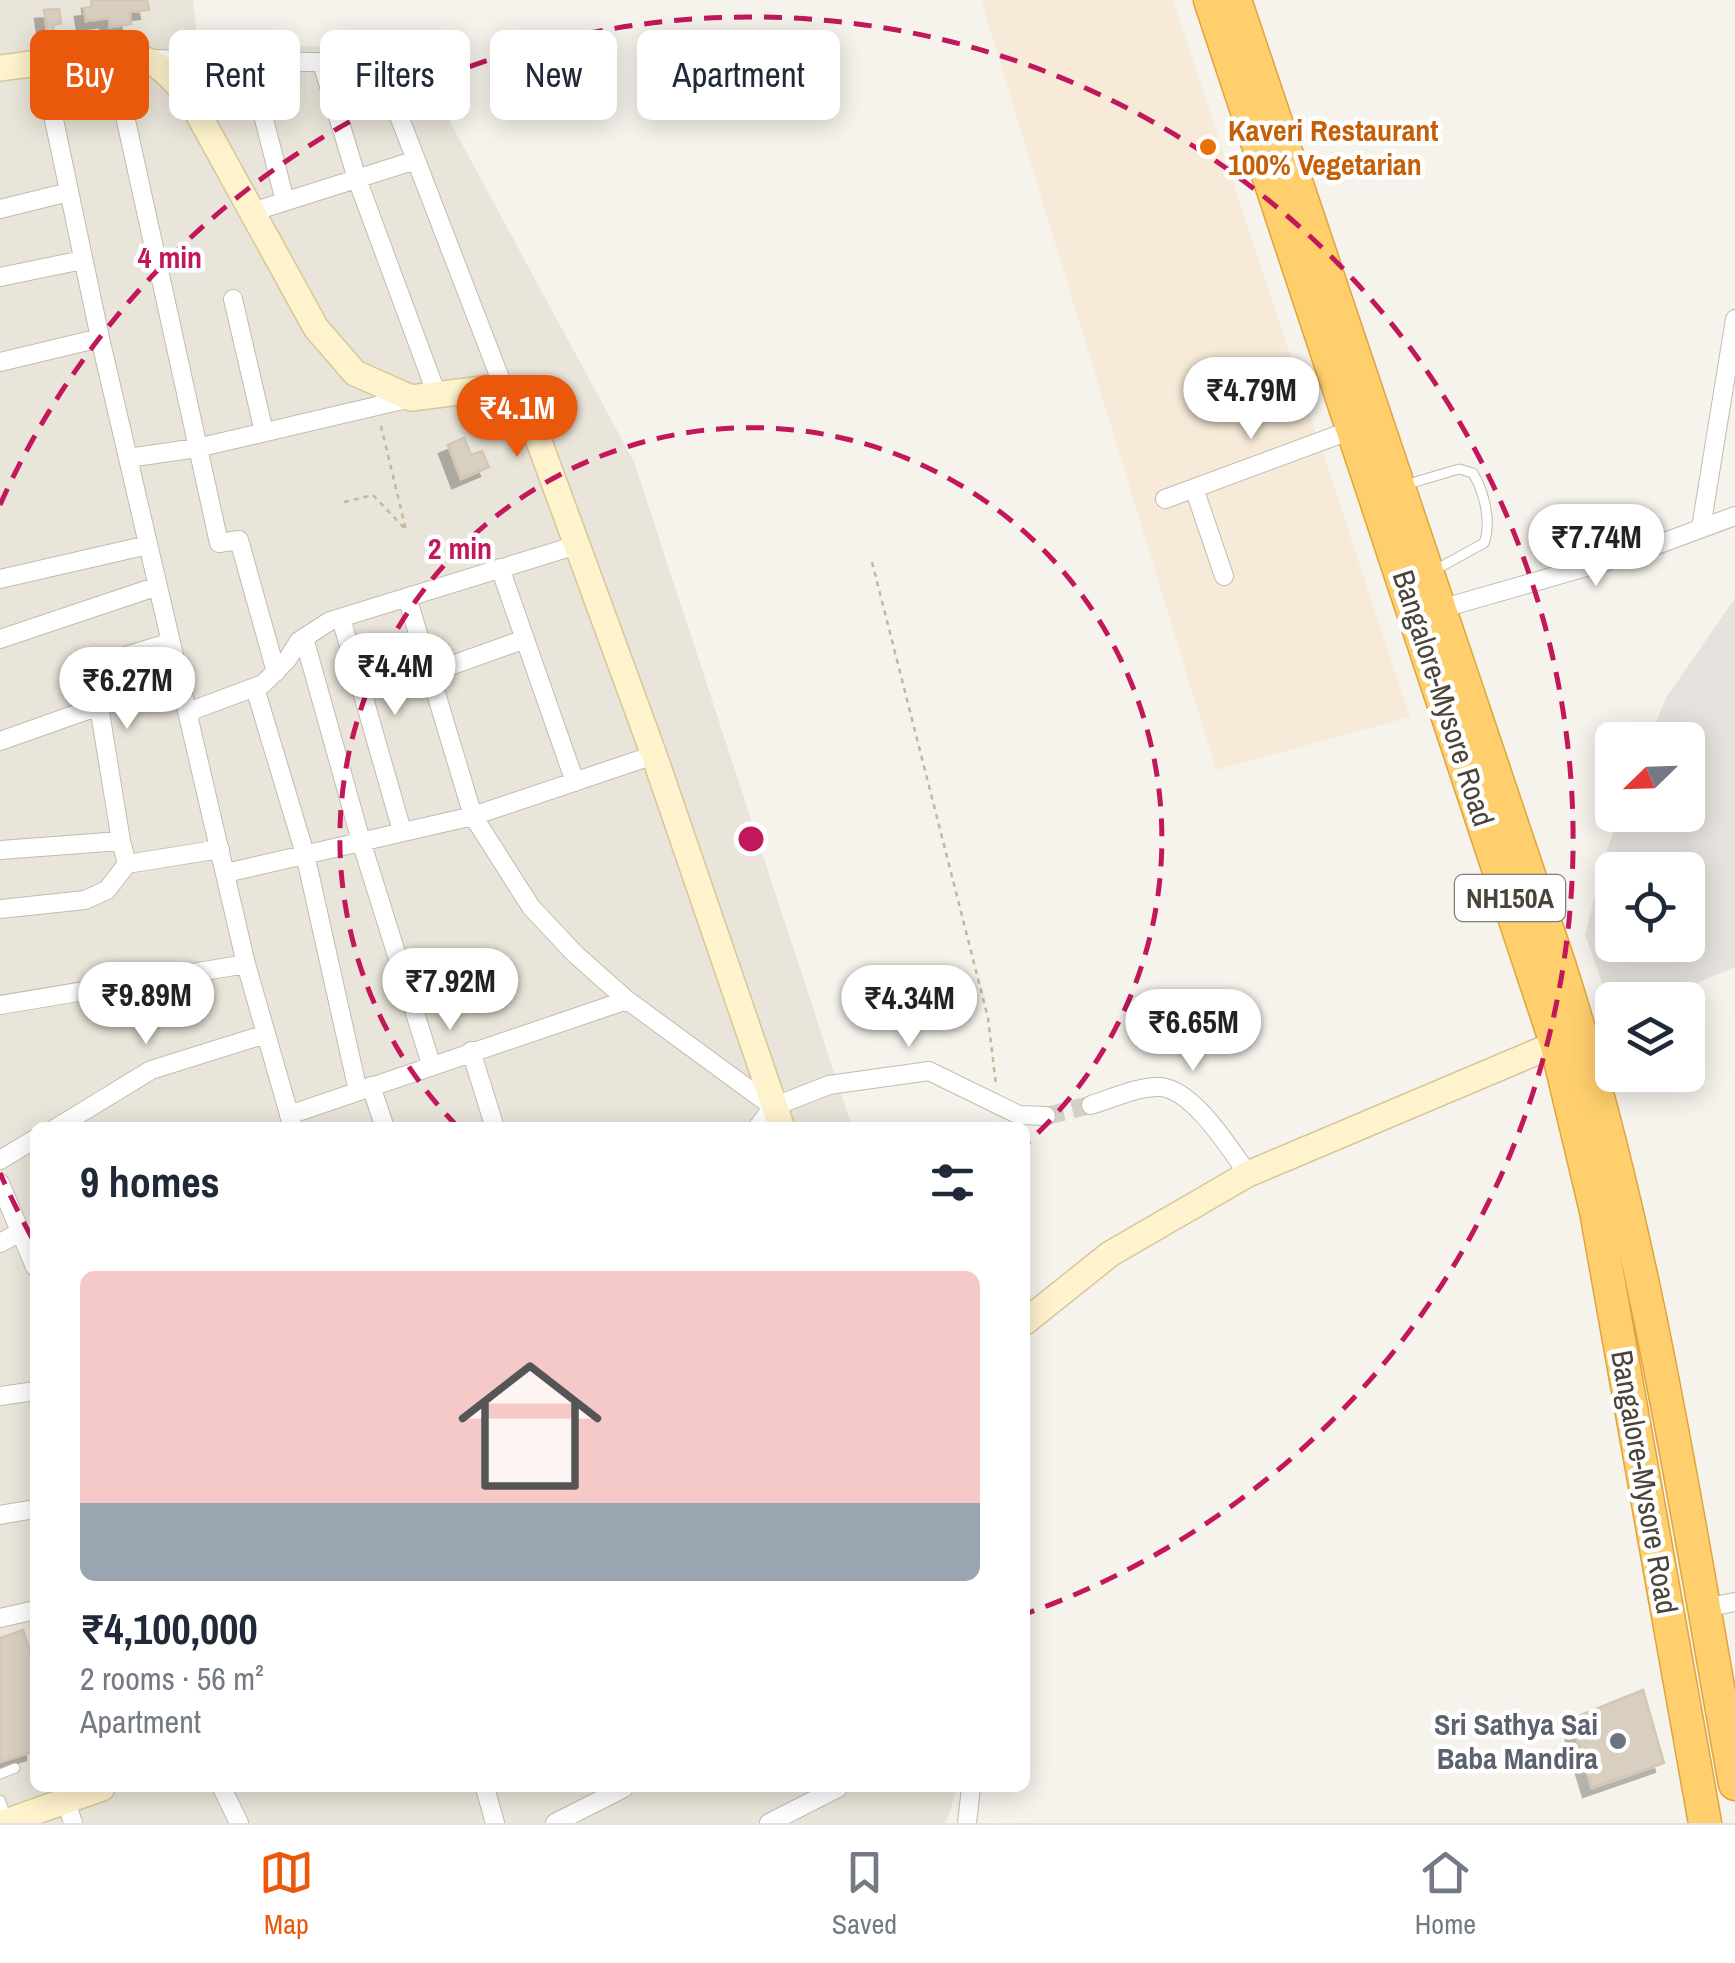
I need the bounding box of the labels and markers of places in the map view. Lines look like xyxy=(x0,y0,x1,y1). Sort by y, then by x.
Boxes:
place label: Kaveri Restaurant 100% Vegetarian xyxy=(1228,110,1439,184)
marker: Kaveri Restaurant 100% Vegetarian xyxy=(1197,136,1219,158)
pin: ₹4.79M xyxy=(1170,357,1332,442)
pin: ₹4.1M xyxy=(447,375,587,460)
pin: ₹7.74M xyxy=(1515,504,1677,589)
pin: ₹4.4M xyxy=(325,633,465,718)
pin: ₹6.27M xyxy=(46,647,208,732)
centre of rings xyxy=(733,821,769,857)
pin: ₹7.92M xyxy=(369,948,531,1033)
pin: ₹9.89M xyxy=(65,962,227,1047)
pin: ₹4.34M xyxy=(828,965,990,1050)
pin: ₹6.65M xyxy=(1112,989,1274,1074)
place label: Sri Sathya Sai Baba Mandira xyxy=(1434,1704,1598,1778)
marker: Sri Sathya Sai Baba Mandira xyxy=(1607,1730,1629,1752)

